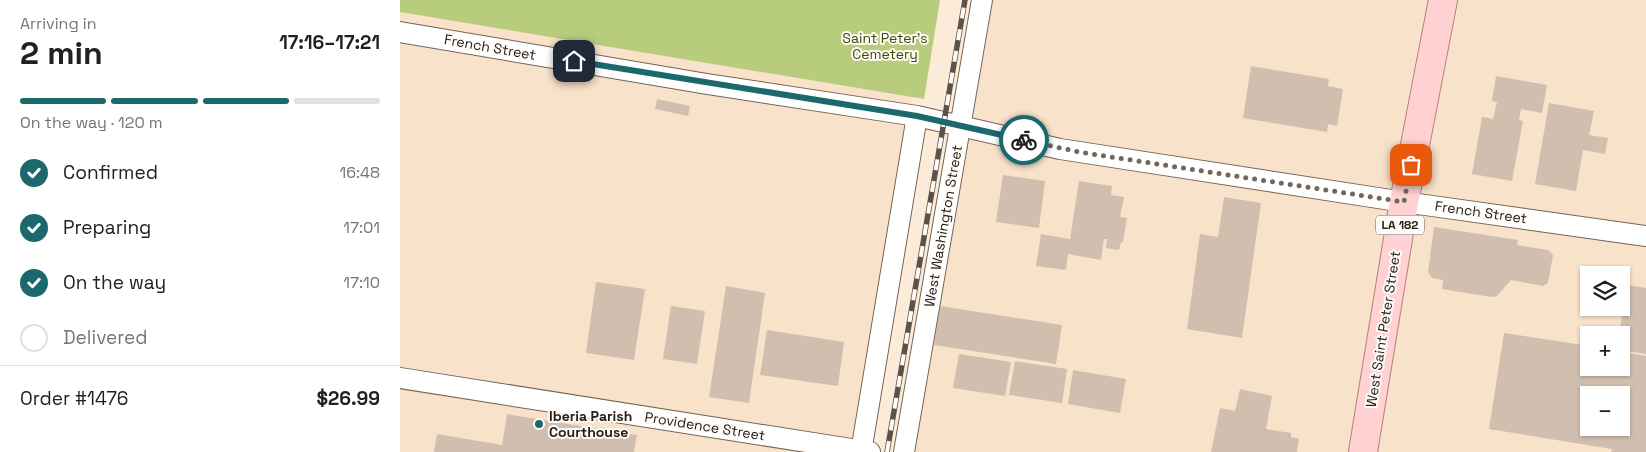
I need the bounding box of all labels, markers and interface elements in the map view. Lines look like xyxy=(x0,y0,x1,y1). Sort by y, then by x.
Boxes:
text: Arriving in xyxy=(20,13,97,34)
park label: Saint Peter's Cemetery xyxy=(842,29,928,63)
text: 17:16–17:21 xyxy=(279,30,380,55)
street label: French Street xyxy=(443,30,537,64)
text: 2 min xyxy=(20,33,103,73)
pin xyxy=(553,40,595,82)
icon: home xyxy=(560,47,588,75)
text: On the way · 120 m xyxy=(20,112,163,133)
courier xyxy=(999,115,1049,165)
icon: bike xyxy=(1010,126,1038,154)
street label: West Washington Street xyxy=(920,144,966,308)
pin xyxy=(1390,144,1432,186)
icon: bag xyxy=(1397,151,1425,179)
icon: check xyxy=(20,159,48,187)
text: Confirmed xyxy=(63,160,158,185)
text: 16:48 xyxy=(340,162,380,183)
street label: French Street xyxy=(1434,197,1528,227)
icon: check xyxy=(20,214,48,242)
text: Preparing xyxy=(63,215,151,240)
road number: LA 182 xyxy=(1376,216,1424,234)
text: 17:01 xyxy=(343,217,380,238)
street label: West Saint Peter Street xyxy=(1362,249,1404,409)
map controls xyxy=(1580,266,1630,436)
button: layers xyxy=(1580,266,1630,316)
icon: check xyxy=(20,269,48,297)
text: On the way xyxy=(63,270,166,295)
text: 17:10 xyxy=(343,272,380,293)
text: Delivered xyxy=(63,325,148,350)
button: + xyxy=(1580,326,1630,376)
text: Order #1476 xyxy=(20,386,128,411)
text: $26.99 xyxy=(316,386,380,411)
button: − xyxy=(1580,386,1630,436)
place label: Iberia Parish Courthouse xyxy=(549,407,632,441)
street label: Providence Street xyxy=(643,408,767,444)
marker: Iberia Parish Courthouse xyxy=(533,418,545,430)

